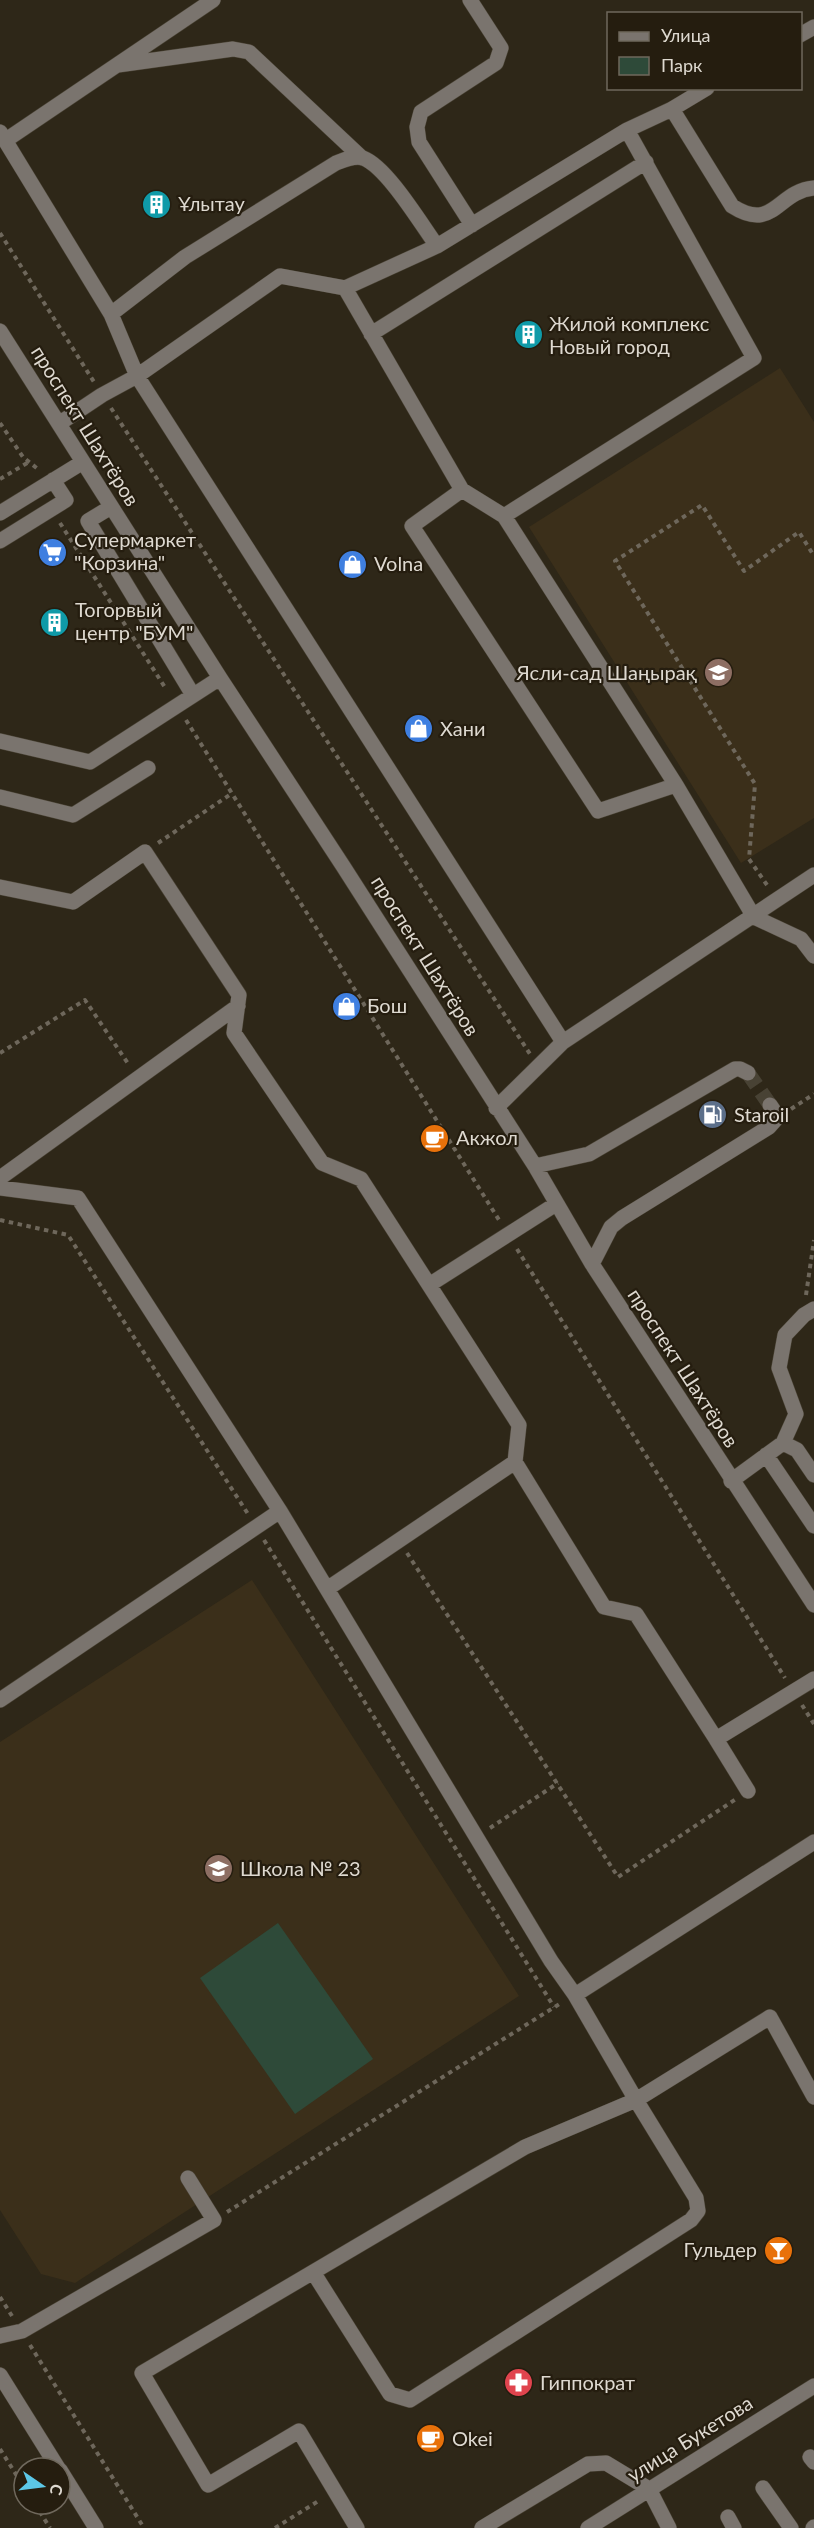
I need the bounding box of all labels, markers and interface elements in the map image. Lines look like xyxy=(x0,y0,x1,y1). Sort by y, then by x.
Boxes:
legend xyxy=(607,12,802,90)
text: Улица xyxy=(661,24,711,46)
text: Парк xyxy=(661,54,703,76)
building icon: Ұлытау xyxy=(141,188,173,220)
place label: Ұлытау xyxy=(178,191,245,215)
place label: Жилой комплекс Новый город xyxy=(549,311,710,358)
building icon: Жилой комплекс Новый город xyxy=(512,319,544,351)
street label: проспект Шахтёров xyxy=(27,341,145,510)
place label: Супермаркет "Корзина" xyxy=(74,527,196,574)
supermarket icon: Супермаркет "Корзина" xyxy=(37,536,69,568)
shop icon: Volna xyxy=(337,548,369,580)
place label: Volna xyxy=(374,551,423,575)
place label: Тогорвый центр "БУМ" xyxy=(75,597,193,644)
building icon: Тогорвый центр "БУМ" xyxy=(38,606,70,638)
school or university icon: Ясли-сад Шаңырақ xyxy=(702,657,734,689)
place label: Ясли-сад Шаңырақ xyxy=(516,660,698,684)
shop icon: Хани xyxy=(403,713,435,745)
place label: Хани xyxy=(440,716,486,740)
street label: проспект Шахтёров xyxy=(367,871,485,1040)
shop icon: Бош xyxy=(330,990,362,1022)
place label: Бош xyxy=(367,993,407,1017)
fuel station icon: Staroil xyxy=(697,1099,729,1131)
place label: Staroil xyxy=(734,1102,789,1126)
cafe icon: Акжол xyxy=(419,1122,451,1154)
place label: Акжол xyxy=(456,1125,518,1149)
street label: проспект Шахтёров xyxy=(623,1283,744,1451)
school or university icon: Школа № 23 xyxy=(203,1853,235,1885)
place label: Школа № 23 xyxy=(240,1856,361,1880)
bar icon: Гульдер xyxy=(762,2234,794,2266)
place label: Гульдер xyxy=(684,2237,757,2261)
pharmacy icon: Гиппократ xyxy=(503,2367,535,2399)
place label: Гиппократ xyxy=(540,2370,635,2394)
street label: улица Букетова xyxy=(622,2390,757,2486)
cafe icon: Okei xyxy=(415,2423,447,2455)
place label: Okei xyxy=(452,2426,493,2450)
north arrow xyxy=(12,2456,72,2516)
text: С xyxy=(46,2482,68,2498)

